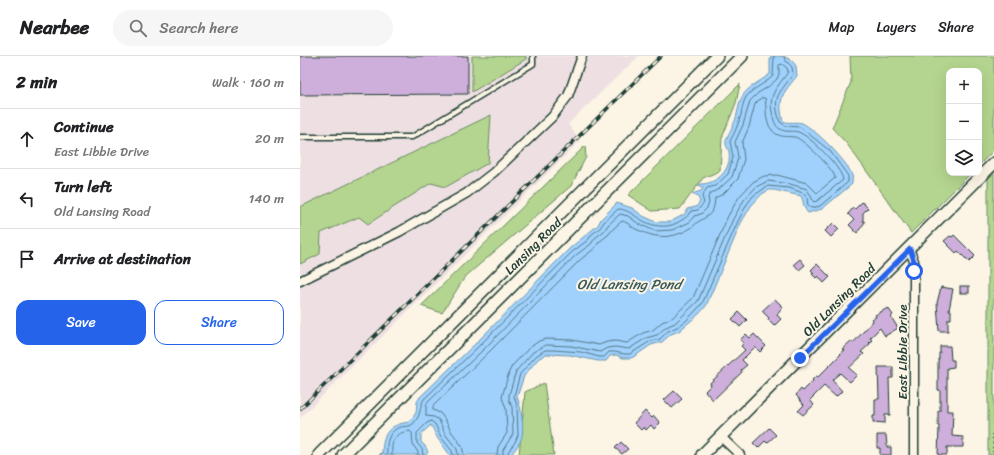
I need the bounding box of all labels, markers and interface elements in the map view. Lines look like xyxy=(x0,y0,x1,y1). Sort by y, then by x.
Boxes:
search box xyxy=(113,10,393,46)
text: Nearbee xyxy=(20,11,89,44)
text: Search here xyxy=(159,15,238,41)
text: Map xyxy=(829,15,854,40)
text: Layers xyxy=(876,15,916,40)
text: Share xyxy=(938,15,974,40)
icon: search xyxy=(127,17,149,39)
text: 2 min xyxy=(16,67,57,97)
map controls xyxy=(946,68,982,176)
button: + xyxy=(946,68,982,104)
text: Walk · 160 m xyxy=(212,71,284,94)
button: − xyxy=(946,104,982,140)
text: Continue xyxy=(54,114,114,140)
text: 20 m xyxy=(255,127,284,150)
icon: ahead xyxy=(16,128,38,150)
text: East Libbie Drive xyxy=(54,140,149,163)
button: layers xyxy=(946,140,982,176)
text: Turn left xyxy=(54,174,112,200)
text: 140 m xyxy=(249,187,284,210)
icon: left xyxy=(16,188,38,210)
text: Old Lansing Road xyxy=(54,200,150,223)
street label: Lansing Road xyxy=(499,211,568,280)
text: Arrive at destination xyxy=(54,246,191,272)
icon: arrive xyxy=(16,248,38,270)
street label: Old Lansing Road xyxy=(797,257,882,342)
route start xyxy=(905,262,923,280)
water label: Old Lansing Pond xyxy=(577,272,685,297)
button: Save xyxy=(16,300,146,345)
button: Share xyxy=(154,300,284,345)
street label: East Libbie Drive xyxy=(891,304,914,400)
route end xyxy=(791,349,809,367)

